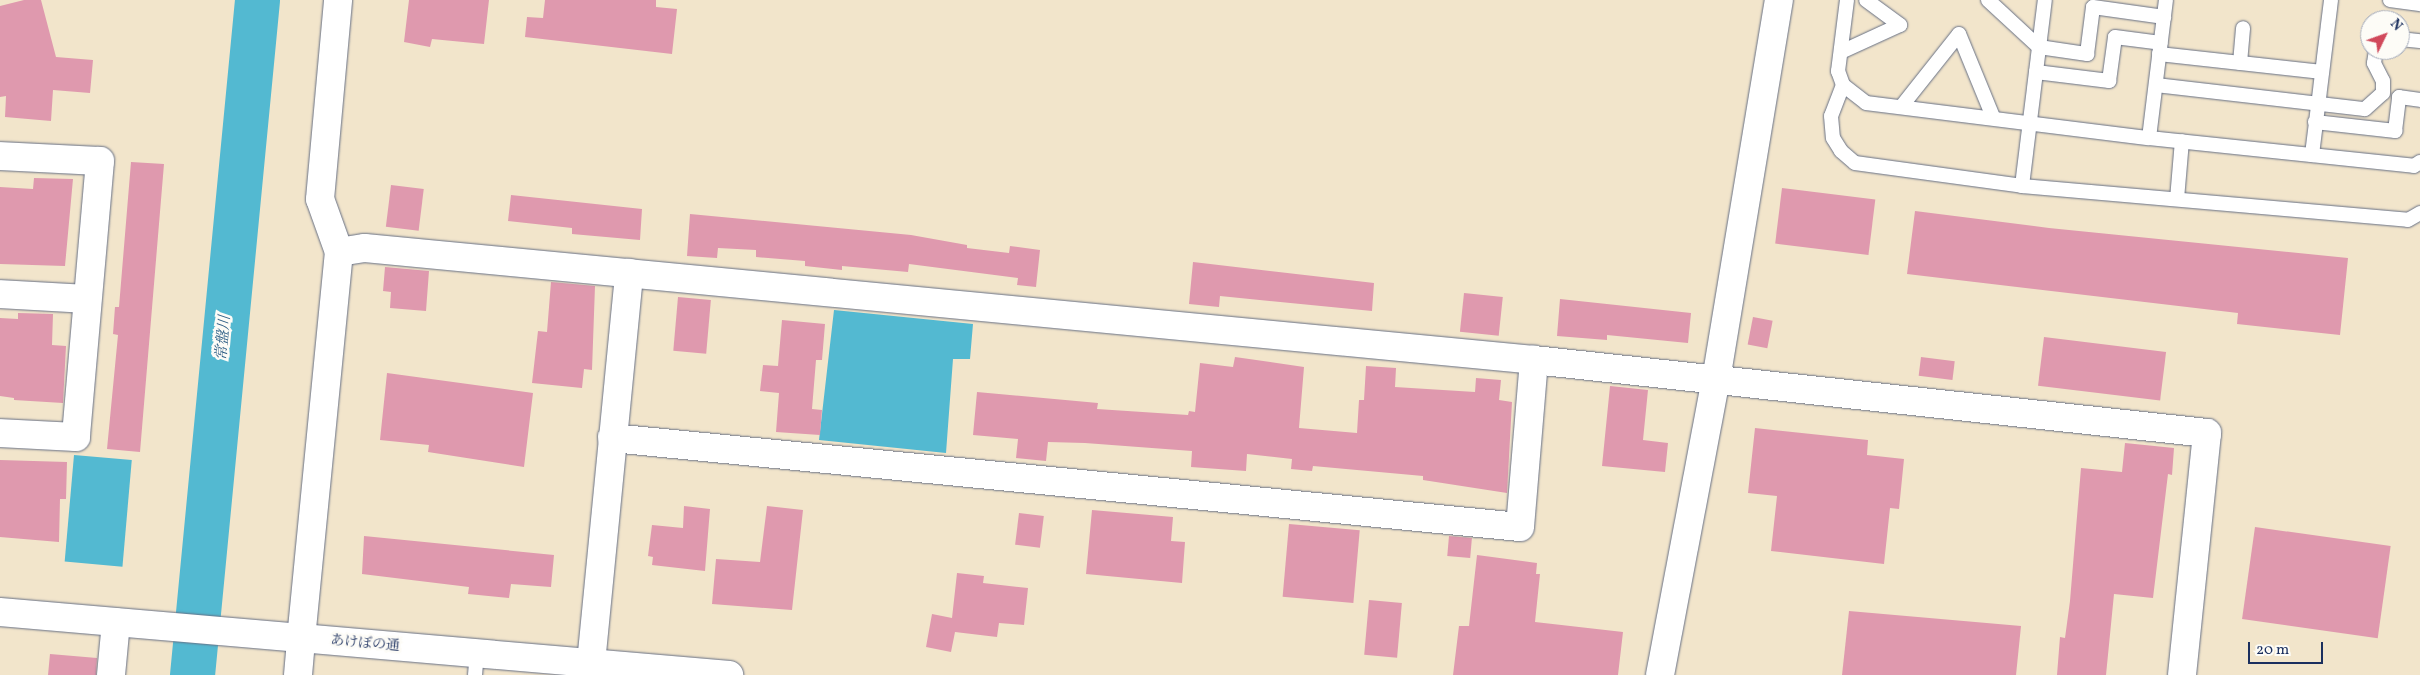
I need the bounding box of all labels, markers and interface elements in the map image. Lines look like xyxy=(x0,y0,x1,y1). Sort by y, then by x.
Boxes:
north arrow xyxy=(2360,10,2410,60)
text: N xyxy=(2385,15,2406,35)
water label: 常盤川 xyxy=(213,315,235,361)
scale bar xyxy=(2250,632,2325,664)
street label: あけぼの通 xyxy=(329,633,401,655)
text: 20 m xyxy=(2256,640,2289,661)

